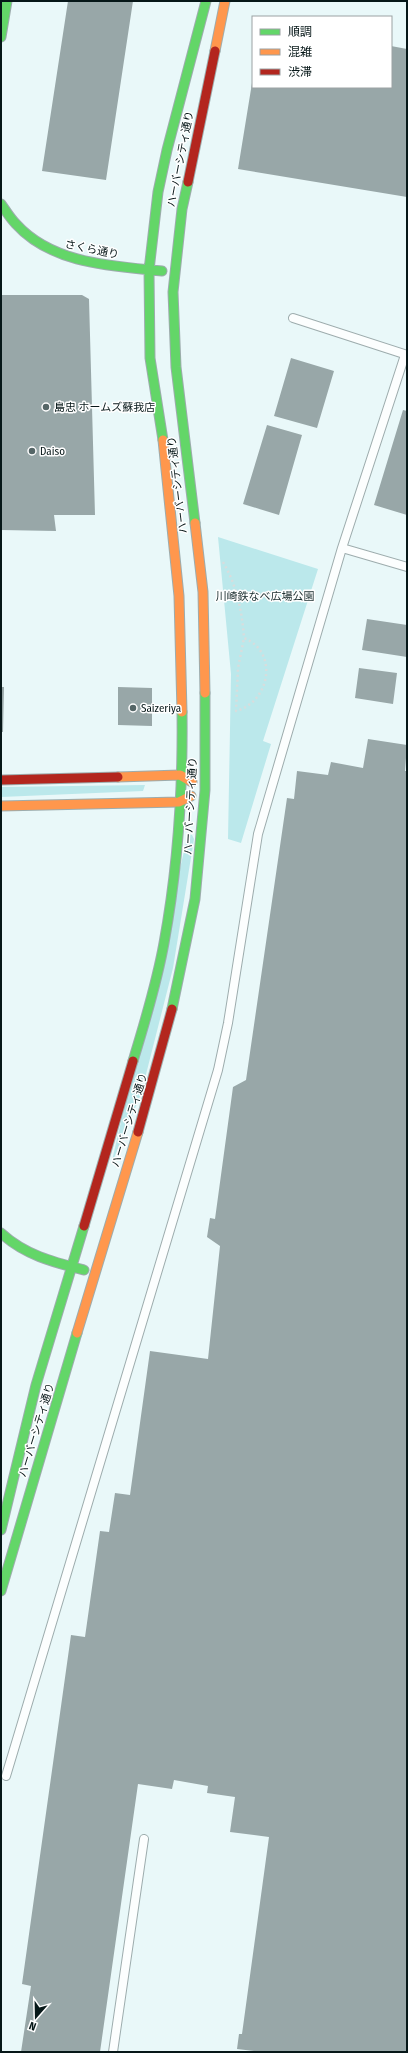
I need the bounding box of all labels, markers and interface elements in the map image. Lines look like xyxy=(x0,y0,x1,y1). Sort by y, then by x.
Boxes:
legend xyxy=(252,16,392,88)
text: 順調 xyxy=(288,25,312,39)
text: 混雑 xyxy=(288,45,312,59)
text: 渋滞 xyxy=(288,65,312,79)
street label: ハーバーシティ通り xyxy=(165,110,196,208)
street label: さくら通り xyxy=(64,237,120,262)
place label: 島忠 ホームズ蘇我店 xyxy=(54,401,155,414)
marker: 島忠 ホームズ蘇我店 xyxy=(41,402,51,412)
street label: ハーバーシティ通り xyxy=(165,436,190,534)
place label: Daiso xyxy=(40,445,65,458)
marker: Daiso xyxy=(27,446,37,456)
park label: 川崎鉄なべ広場公園 xyxy=(216,590,315,603)
place label: Saizeriya xyxy=(141,702,181,715)
marker: Saizeriya xyxy=(128,703,138,713)
street label: ハーバーシティ通り xyxy=(181,757,200,855)
street label: ハーバーシティ通り xyxy=(109,1071,150,1169)
street label: ハーバーシティ通り xyxy=(16,1381,57,1479)
north arrow xyxy=(16,1997,56,2037)
text: N xyxy=(27,2019,38,2033)

